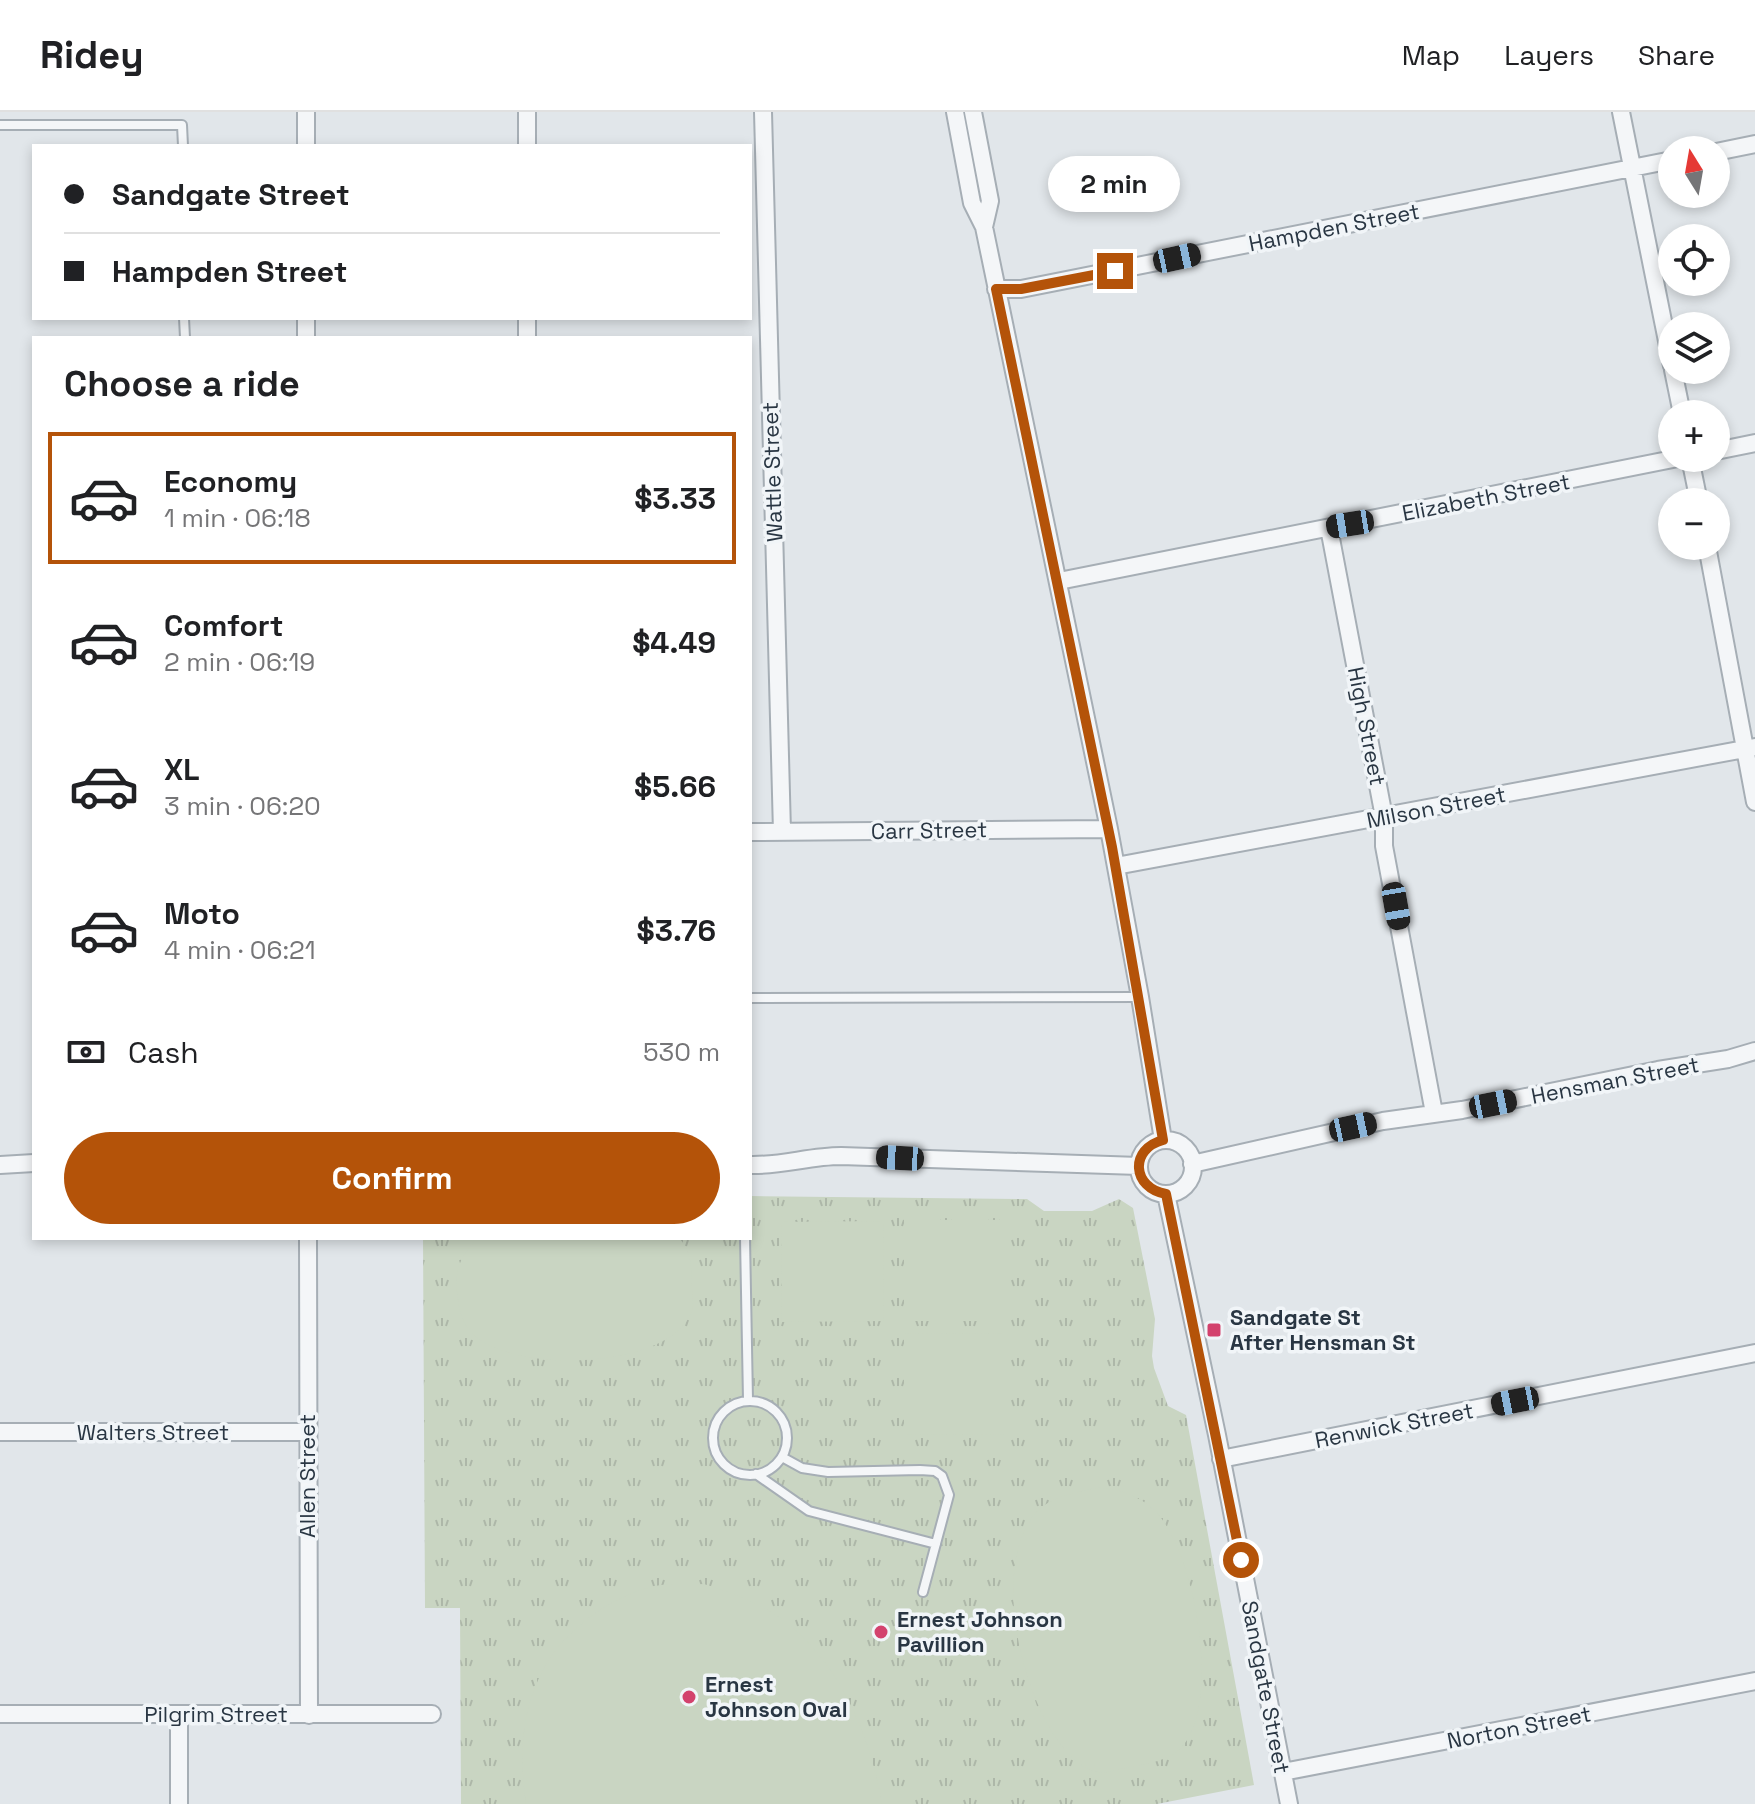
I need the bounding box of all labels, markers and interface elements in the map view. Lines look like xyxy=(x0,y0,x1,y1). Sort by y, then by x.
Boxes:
text: Ridey xyxy=(40,31,144,79)
text: Map xyxy=(1402,37,1460,73)
text: Layers xyxy=(1504,37,1594,73)
text: Share xyxy=(1638,37,1715,73)
north arrow xyxy=(1658,136,1730,208)
map controls xyxy=(1658,136,1730,560)
callout: 2 min xyxy=(1049,155,1181,211)
text: 2 min xyxy=(1080,167,1148,201)
text: Sandgate Street xyxy=(112,175,350,214)
street label: Hampden Street xyxy=(1246,197,1422,257)
button: locate xyxy=(1658,224,1730,296)
car xyxy=(1151,241,1203,275)
text: Hampden Street xyxy=(112,252,347,291)
route end xyxy=(1097,253,1133,289)
button: layers xyxy=(1658,312,1730,384)
text: Choose a ride xyxy=(64,361,300,407)
button: + xyxy=(1658,400,1730,472)
street label: Wattle Street xyxy=(756,401,788,543)
icon: car xyxy=(68,462,140,534)
text: Economy xyxy=(164,462,297,501)
street label: Elizabeth Street xyxy=(1400,467,1572,527)
text: $3.33 xyxy=(634,479,716,518)
button: − xyxy=(1658,488,1730,560)
text: 1 min · 06:18 xyxy=(164,501,311,535)
car xyxy=(1324,508,1376,540)
icon: car xyxy=(68,606,140,678)
text: Comfort xyxy=(164,606,283,645)
text: $4.49 xyxy=(632,623,716,662)
text: 2 min · 06:19 xyxy=(164,645,315,679)
street label: High Street xyxy=(1342,664,1392,788)
icon: car xyxy=(68,750,140,822)
text: XL xyxy=(164,750,200,789)
text: $5.66 xyxy=(634,767,716,806)
street label: Milson Street xyxy=(1364,780,1508,834)
text: 3 min · 06:20 xyxy=(164,789,321,823)
street label: Carr Street xyxy=(871,815,987,845)
car xyxy=(1380,880,1412,932)
icon: car xyxy=(68,894,140,966)
text: Moto xyxy=(164,894,240,933)
text: $3.76 xyxy=(637,911,716,950)
text: 4 min · 06:21 xyxy=(164,933,316,967)
icon: cash xyxy=(64,1030,108,1074)
text: Cash xyxy=(128,1033,199,1072)
text: 530 m xyxy=(643,1035,720,1069)
street label: Hensman Street xyxy=(1529,1050,1701,1110)
car xyxy=(1467,1088,1519,1120)
car xyxy=(1327,1110,1379,1144)
button: Confirm xyxy=(64,1132,720,1224)
car xyxy=(875,1145,925,1171)
place label: Sandgate St After Hensman St xyxy=(1230,1303,1416,1356)
marker: Sandgate St After Hensman St xyxy=(1205,1321,1223,1339)
car xyxy=(1489,1385,1541,1417)
street label: Renwick Street xyxy=(1312,1396,1476,1454)
street label: Allen Street xyxy=(293,1414,321,1538)
street label: Walters Street xyxy=(77,1418,229,1446)
route start xyxy=(1223,1542,1259,1578)
street label: Sandgate Street xyxy=(1236,1598,1296,1776)
place label: Ernest Johnson Pavillion xyxy=(897,1605,1063,1658)
marker: Ernest Johnson Pavillion xyxy=(872,1623,890,1641)
place label: Ernest Johnson Oval xyxy=(705,1670,848,1723)
marker: Ernest Johnson Oval xyxy=(680,1688,698,1706)
street label: Norton Street xyxy=(1445,1699,1593,1755)
street label: Pilgrim Street xyxy=(144,1700,288,1728)

